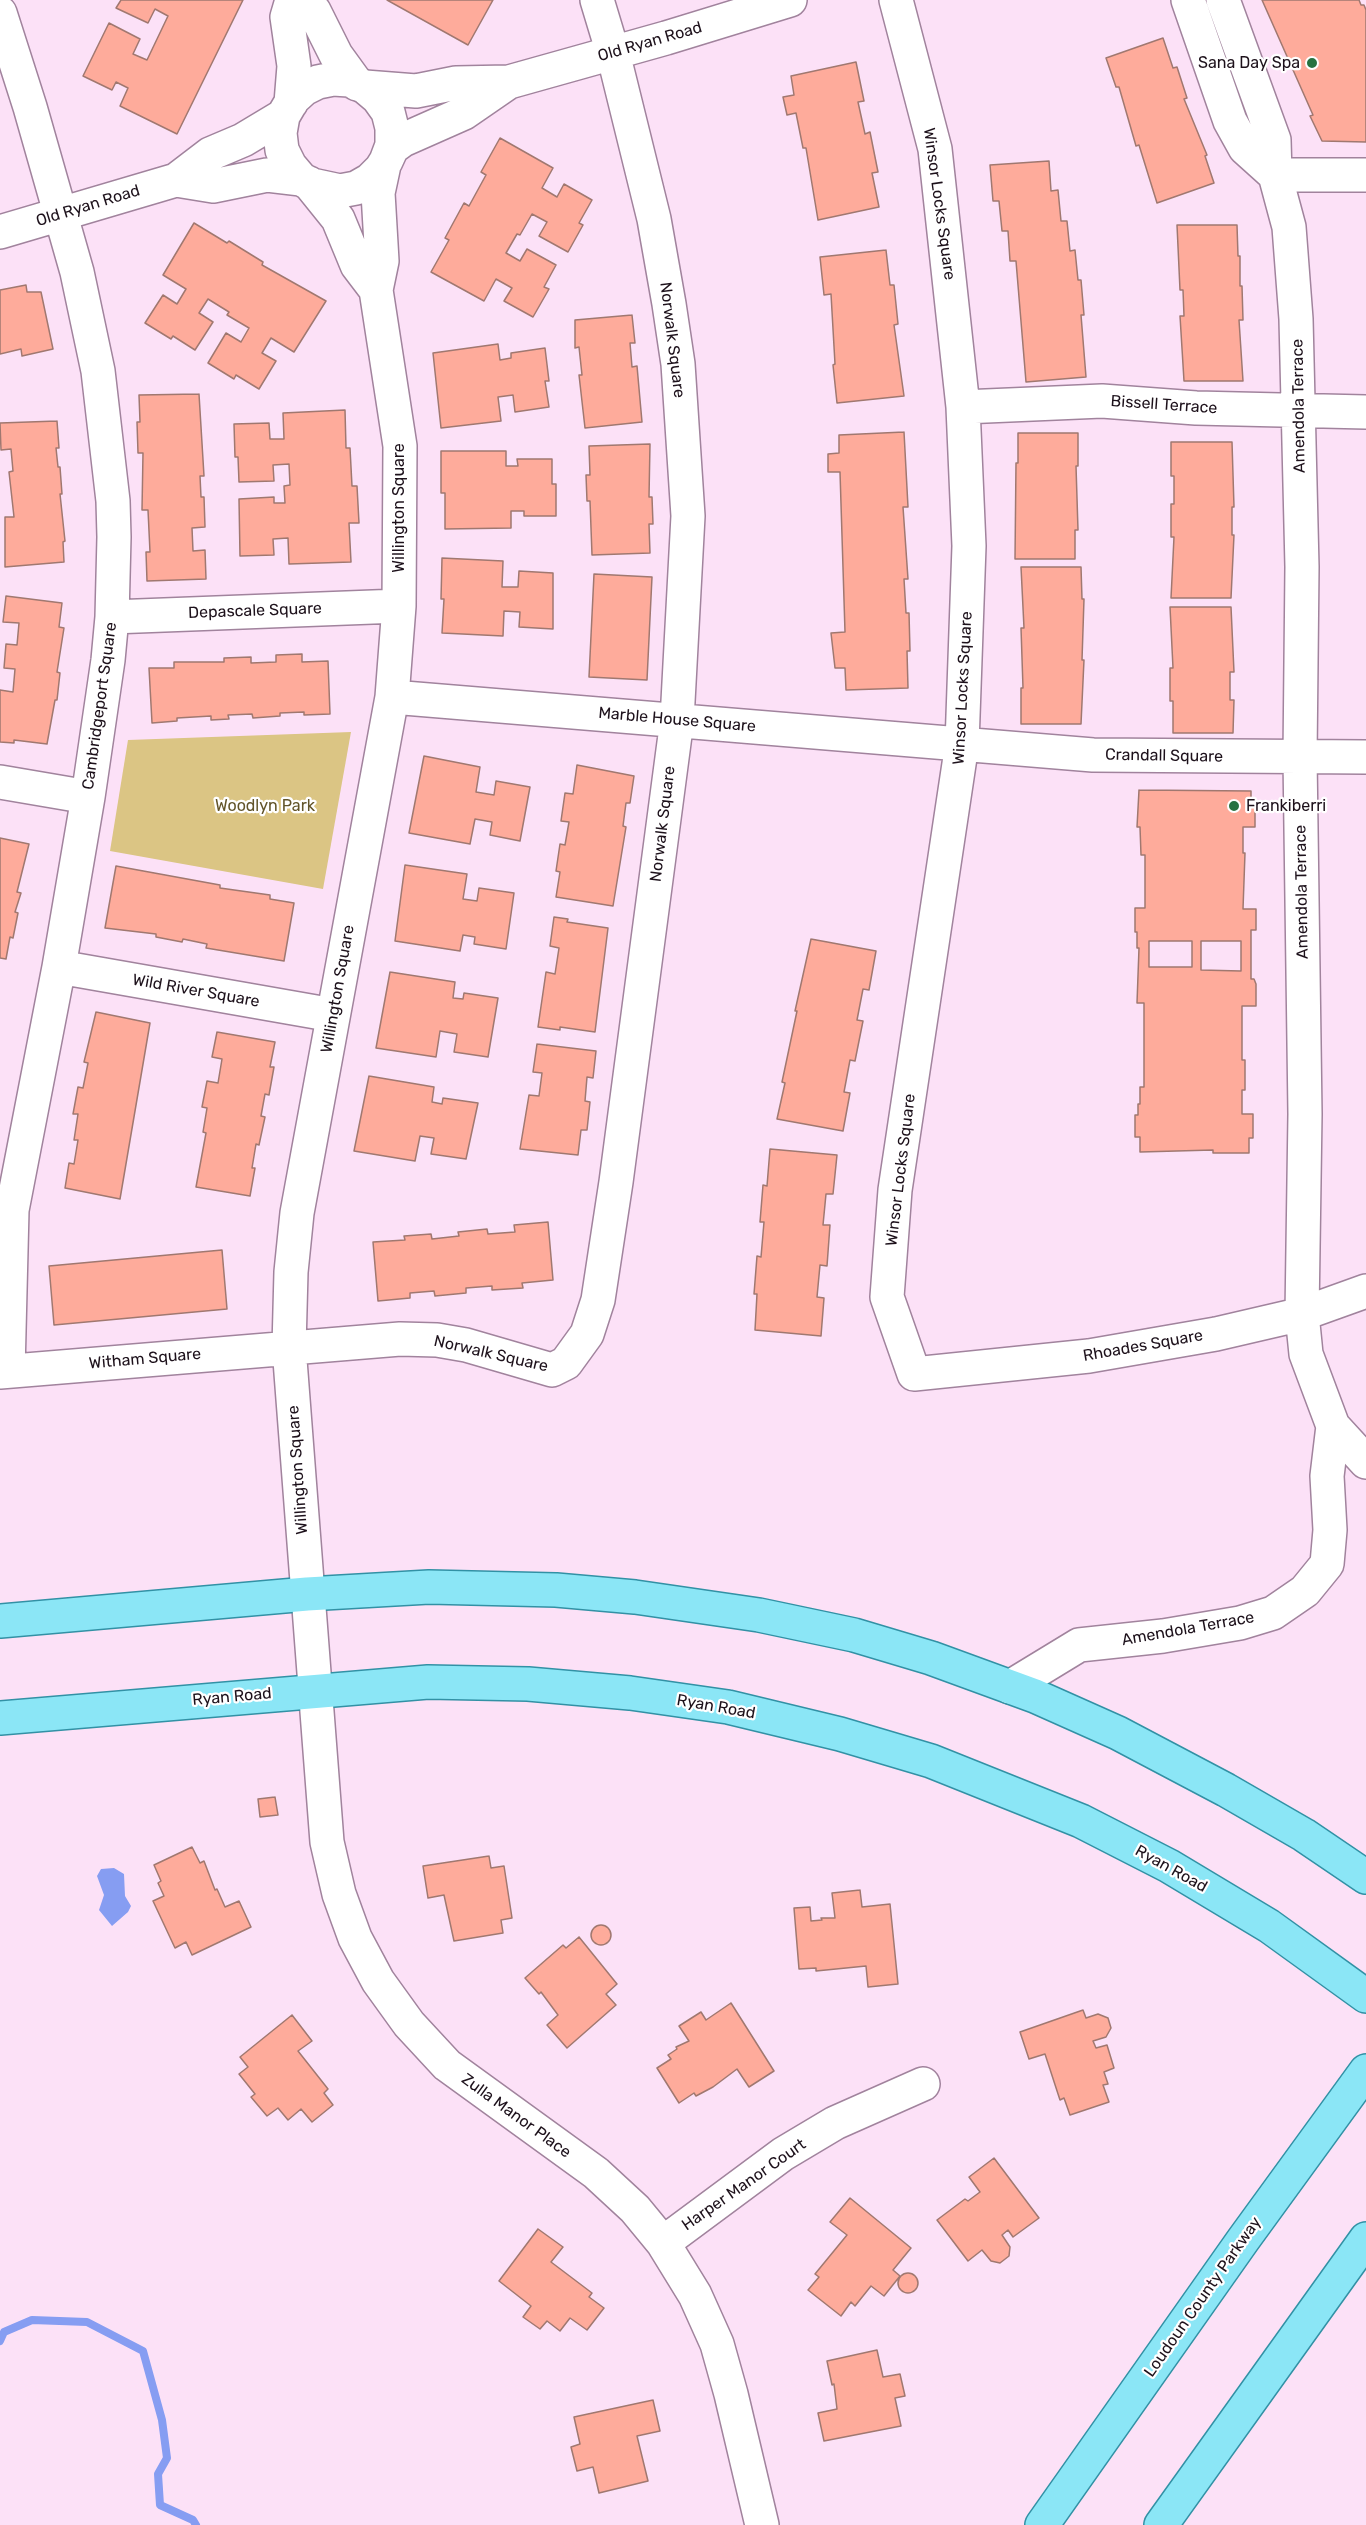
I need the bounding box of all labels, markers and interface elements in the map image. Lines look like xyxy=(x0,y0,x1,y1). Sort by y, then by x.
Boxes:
street label: Old Ryan Road xyxy=(596,18,704,66)
place label: Sana Day Spa xyxy=(1198,53,1300,73)
marker: Sana Day Spa xyxy=(1305,56,1319,70)
street label: Winsor Locks Square xyxy=(919,127,959,281)
street label: Old Ryan Road xyxy=(34,181,142,231)
street label: Norwalk Square xyxy=(655,281,689,399)
street label: Amendola Terrace xyxy=(1288,339,1310,473)
street label: Bissell Terrace xyxy=(1110,392,1218,418)
street label: Willington Square xyxy=(389,443,409,573)
street label: Depascale Square xyxy=(188,599,322,623)
street label: Winsor Locks Square xyxy=(949,611,977,765)
street label: Cambridgeport Square xyxy=(79,621,121,791)
street label: Marble House Square xyxy=(597,704,757,736)
street label: Crandall Square xyxy=(1105,745,1223,767)
street label: Norwalk Square xyxy=(646,765,680,883)
park label: Woodlyn Park xyxy=(215,796,315,816)
place label: Frankiberri xyxy=(1246,796,1326,816)
marker: Frankiberri xyxy=(1227,799,1241,813)
street label: Amendola Terrace xyxy=(1291,825,1313,959)
street label: Willington Square xyxy=(317,924,359,1054)
street label: Wild River Square xyxy=(131,970,261,1012)
street label: Winsor Locks Square xyxy=(882,1093,920,1247)
street label: Rhoades Square xyxy=(1081,1326,1205,1366)
street label: Norwalk Square xyxy=(432,1332,550,1376)
street label: Witham Square xyxy=(88,1345,202,1373)
street label: Willington Square xyxy=(284,1405,312,1535)
street label: Amendola Terrace xyxy=(1120,1608,1256,1650)
street label: Ryan Road xyxy=(192,1684,272,1710)
street label: Ryan Road xyxy=(675,1691,757,1723)
street label: Ryan Road xyxy=(1132,1841,1210,1897)
street label: Zulla Manor Place xyxy=(457,2070,575,2162)
street label: Harper Manor Court xyxy=(678,2135,810,2235)
street label: Loudoun County Parkway xyxy=(1140,2213,1266,2381)

